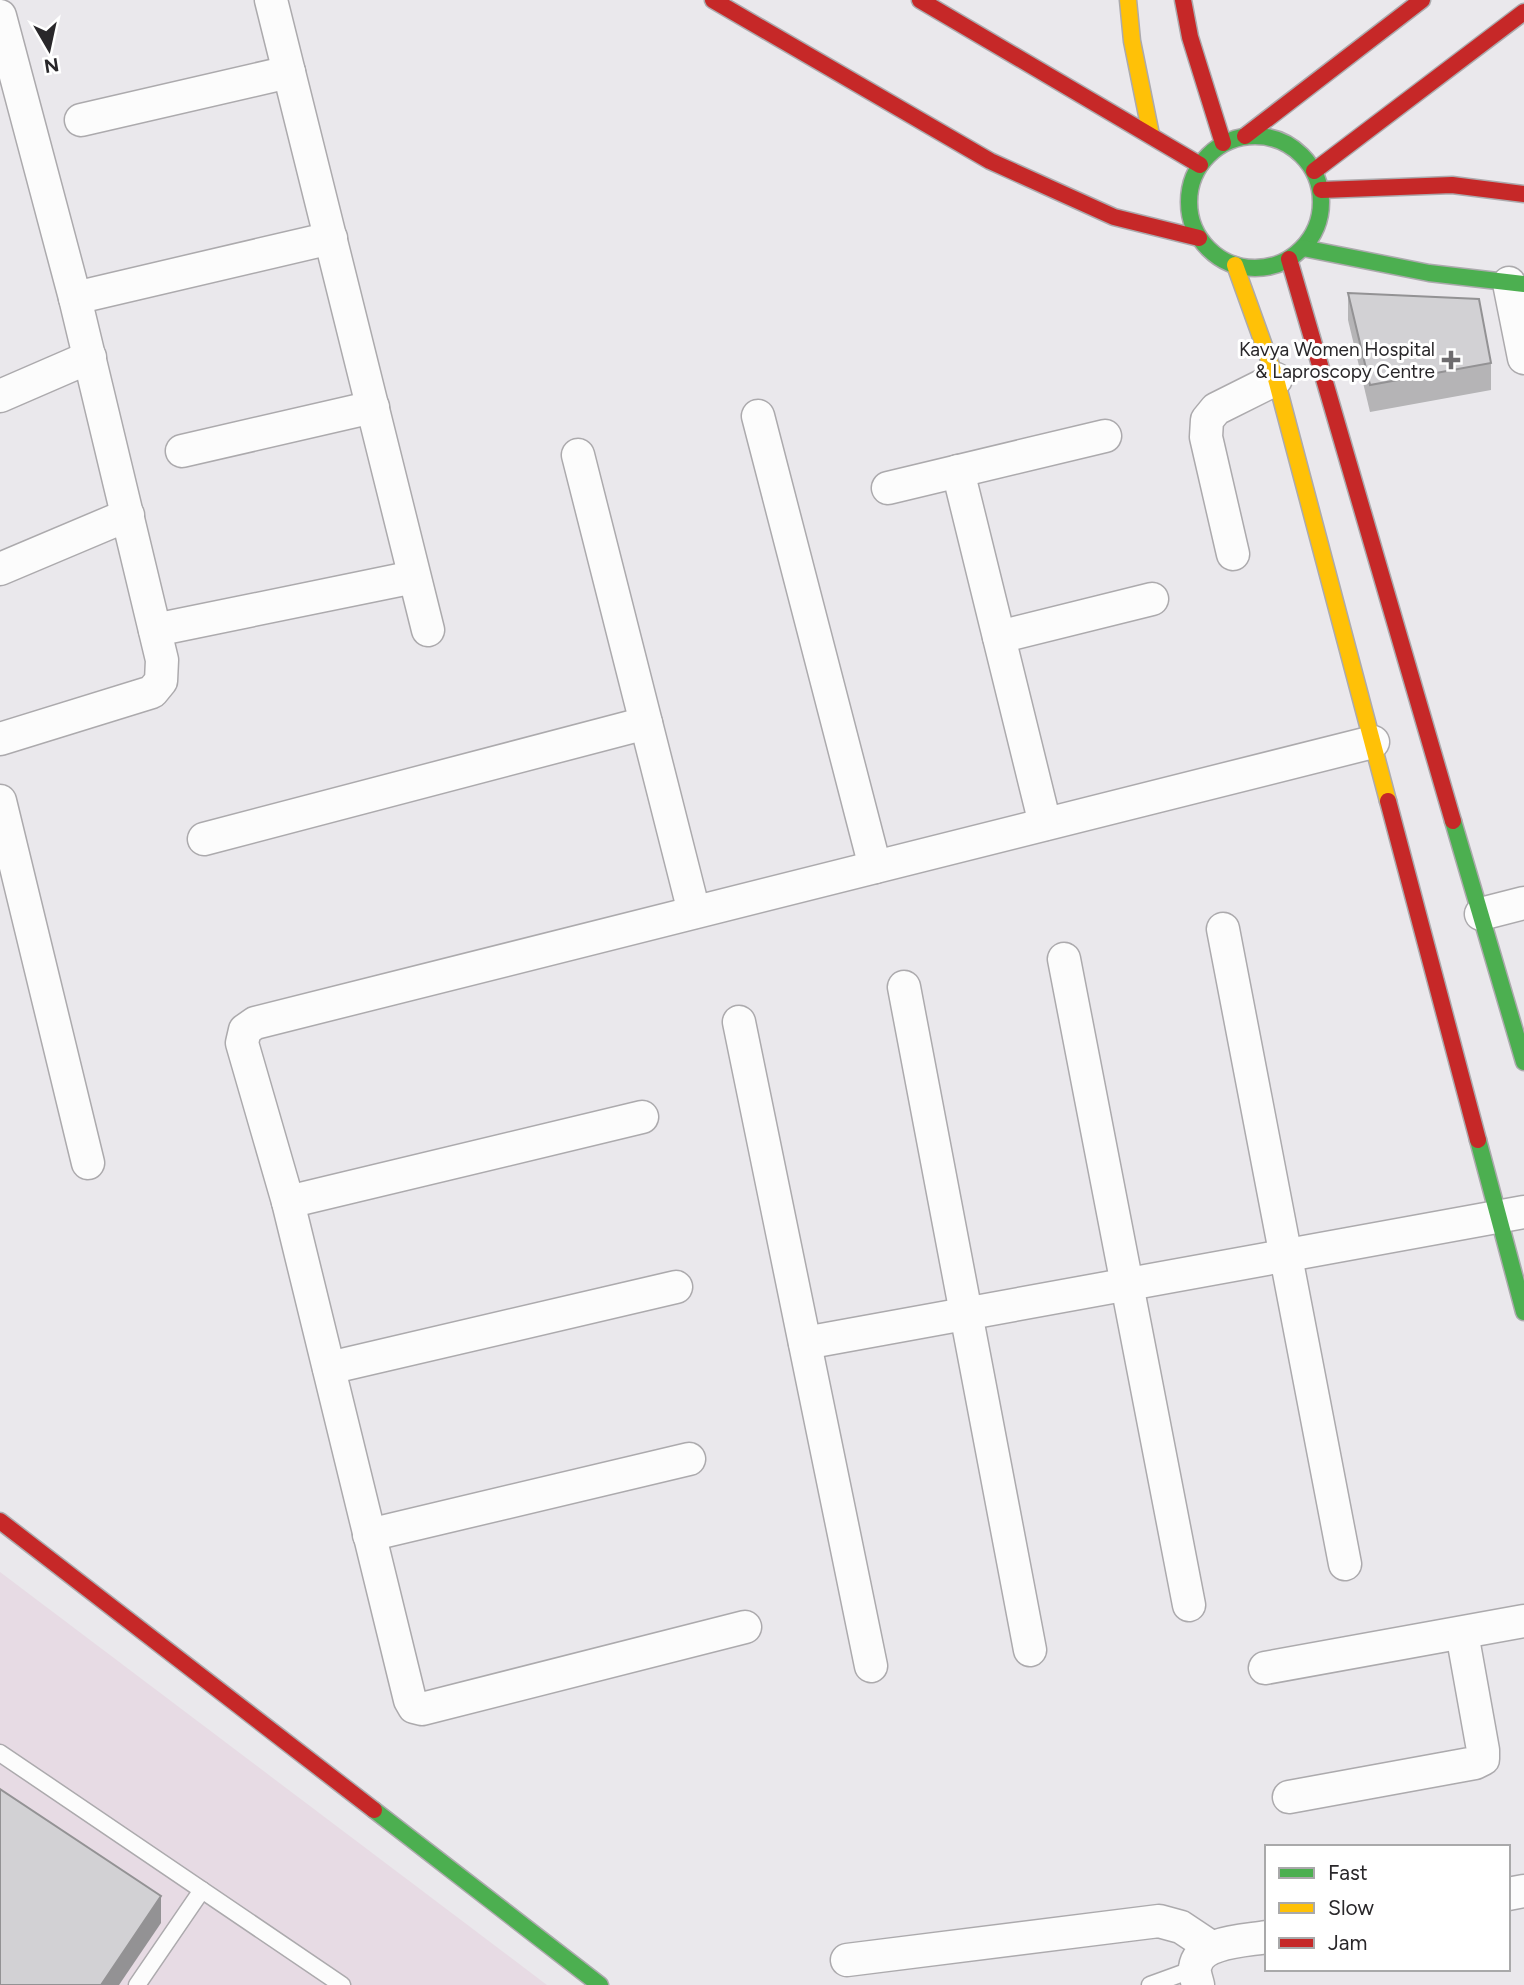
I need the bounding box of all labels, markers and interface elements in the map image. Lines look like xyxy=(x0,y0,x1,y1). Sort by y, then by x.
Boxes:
north arrow xyxy=(14,14,84,84)
text: N xyxy=(43,53,61,78)
place label: Kavya Women Hospital & Laproscopy Centre xyxy=(1239,338,1435,383)
marker: Kavya Women Hospital & Laproscopy Centre xyxy=(1441,350,1461,370)
legend xyxy=(1265,1845,1510,1971)
text: Fast xyxy=(1328,1860,1368,1885)
text: Slow xyxy=(1328,1895,1374,1920)
text: Jam xyxy=(1328,1930,1367,1955)

